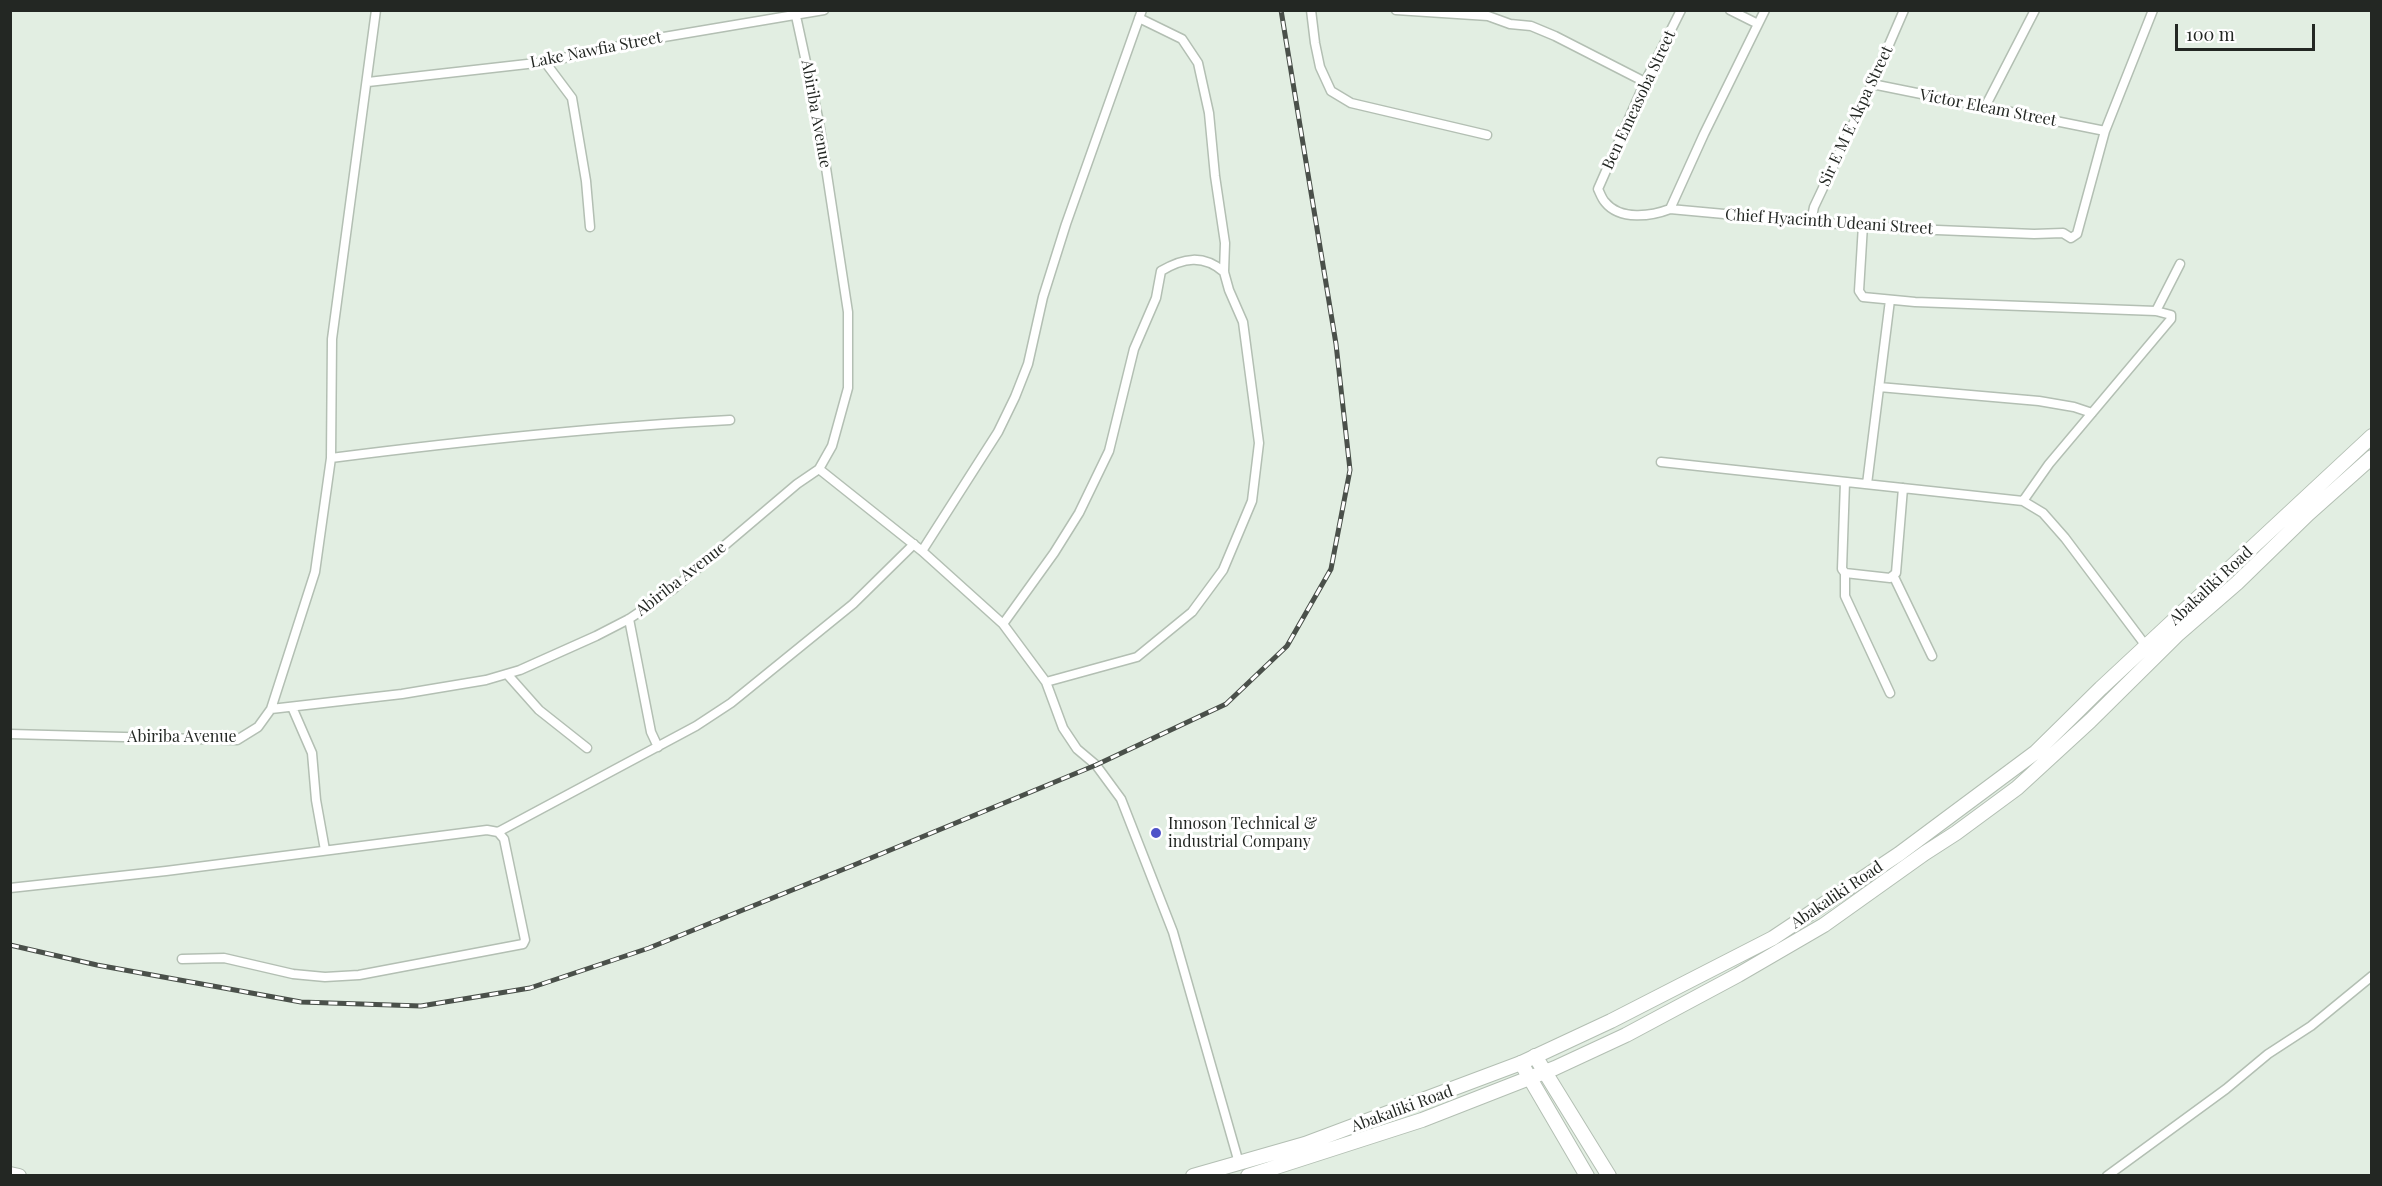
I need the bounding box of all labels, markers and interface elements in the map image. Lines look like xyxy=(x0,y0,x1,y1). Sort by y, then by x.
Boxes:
scale bar xyxy=(2178,12,2318,50)
text: 100 m xyxy=(2186,22,2235,46)
street label: Ben Emeasoba Street xyxy=(1598,27,1680,173)
street label: Lake Nawfia Street xyxy=(529,28,663,72)
street label: Sir E M E Akpa Street xyxy=(1815,43,1897,189)
street label: Abiriba Avenue xyxy=(797,58,835,170)
street label: Victor Eleam Street xyxy=(1918,85,2058,131)
street label: Chief Hyacinth Udeani Street xyxy=(1724,205,1934,239)
street label: Abiriba Avenue xyxy=(632,538,730,620)
street label: Abakaliki Road xyxy=(2165,543,2257,629)
street label: Abiriba Avenue xyxy=(127,727,237,747)
place label: Innoson Technical & industrial Company xyxy=(1168,814,1317,852)
marker: Innoson Technical & industrial Company xyxy=(1149,826,1163,840)
street label: Abakaliki Road xyxy=(1787,857,1887,933)
street label: Abakaliki Road xyxy=(1349,1082,1455,1136)

